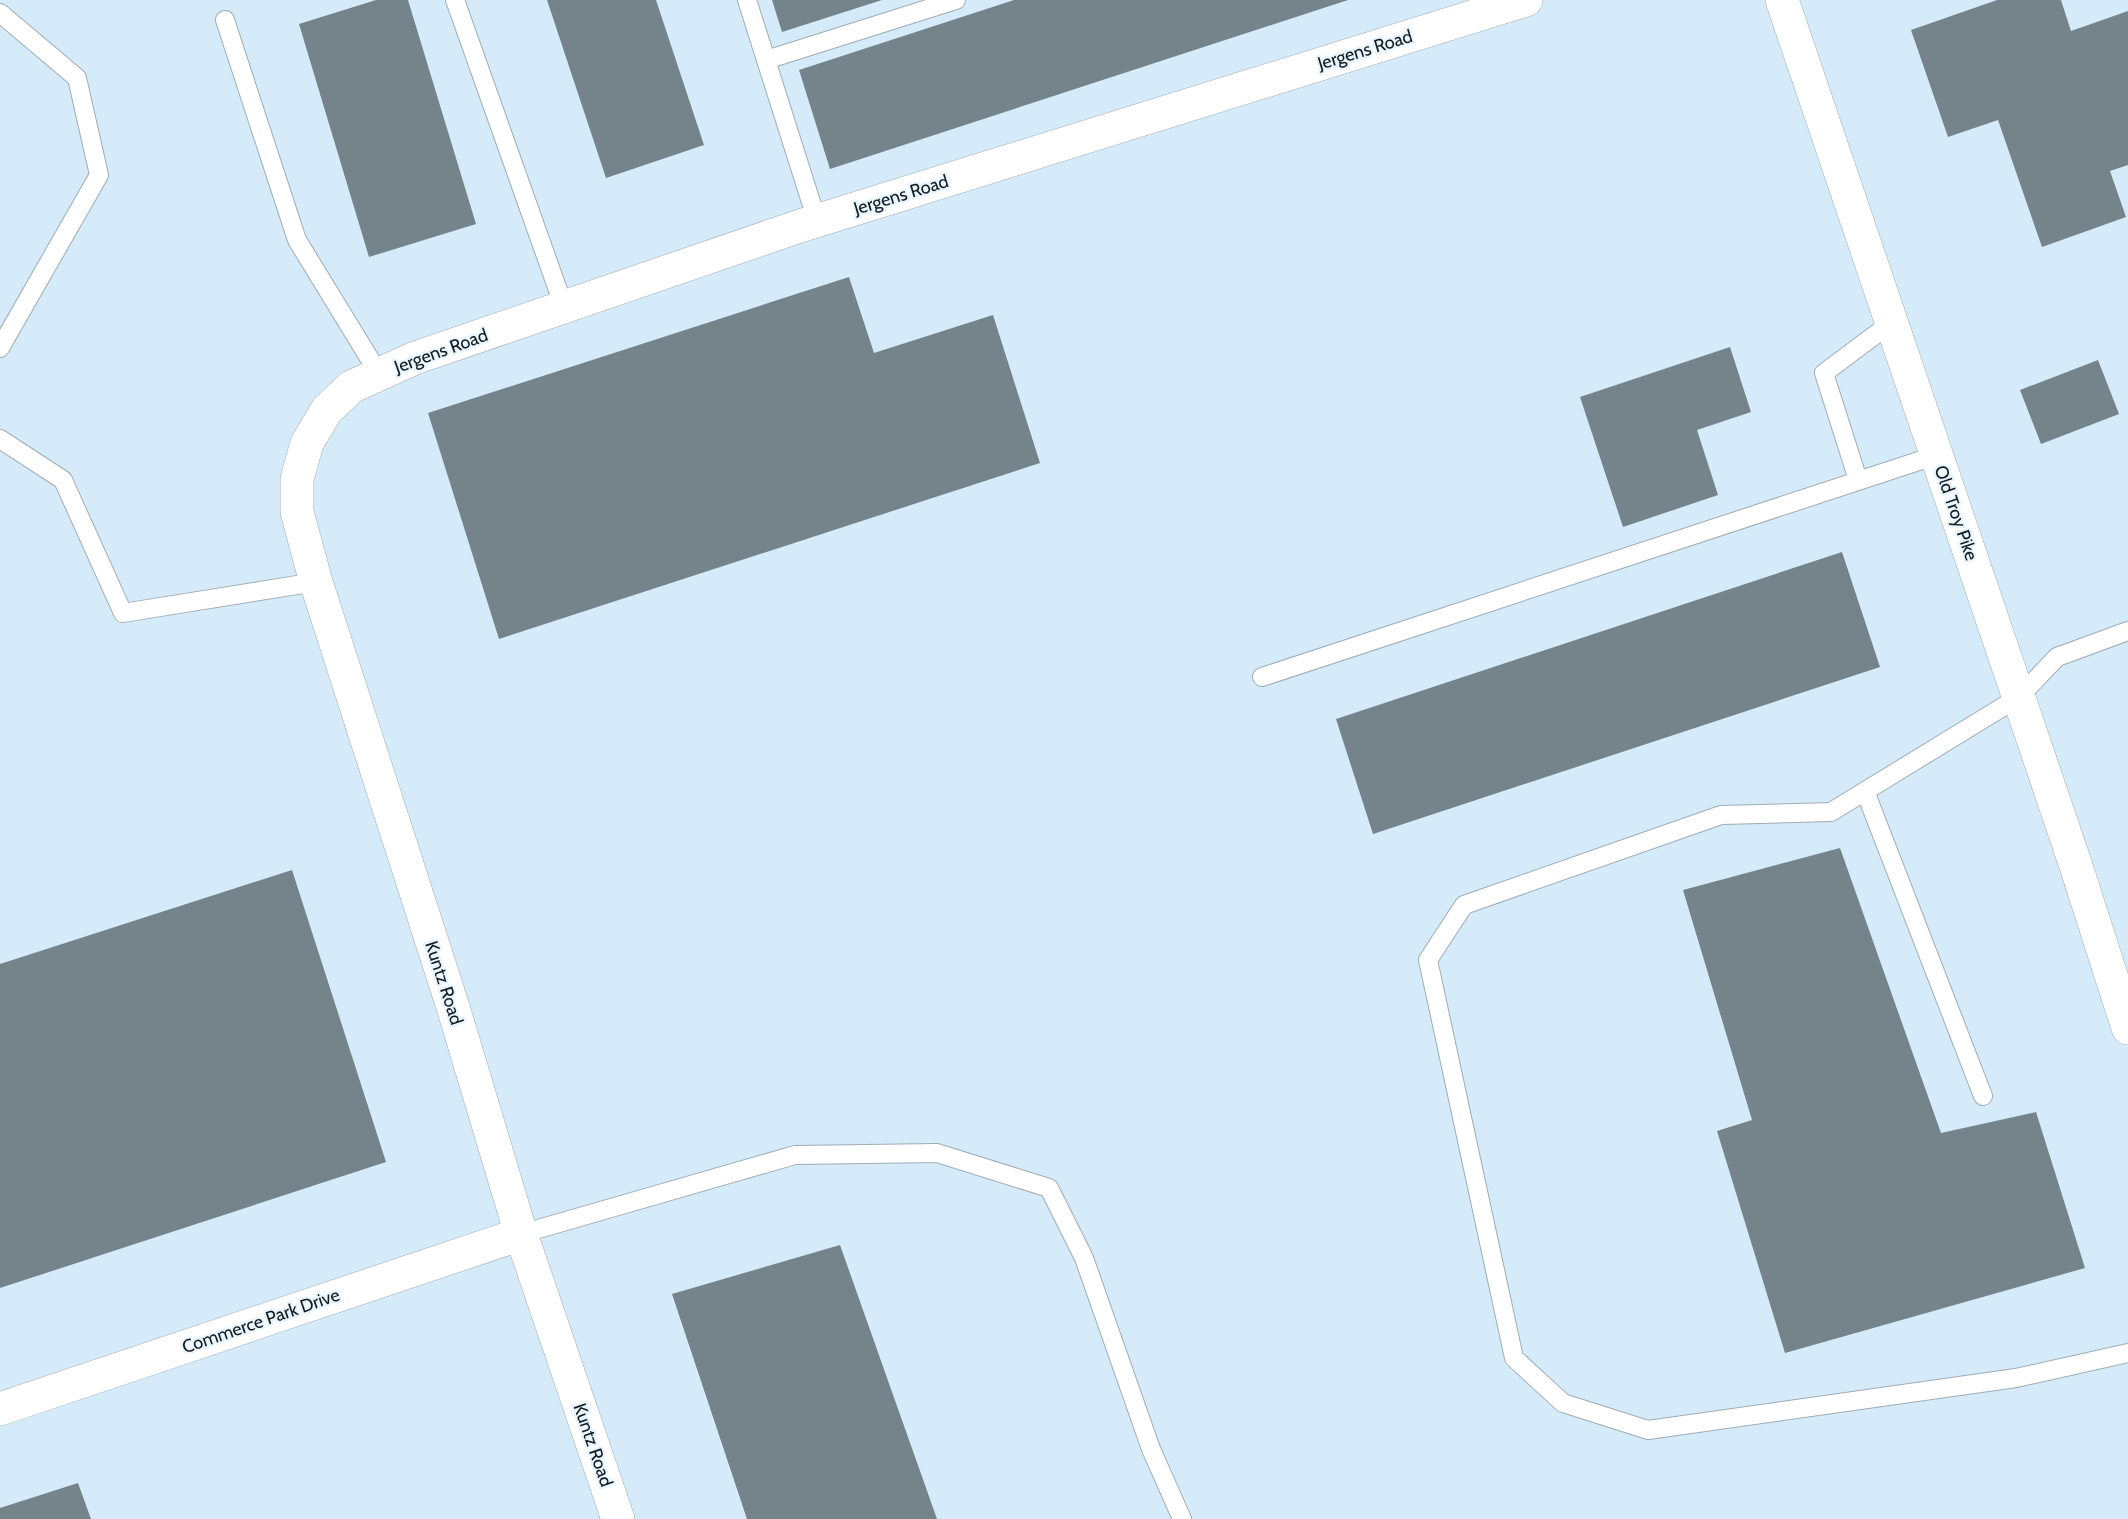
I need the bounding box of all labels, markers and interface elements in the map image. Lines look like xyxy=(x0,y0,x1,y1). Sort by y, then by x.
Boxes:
street label: Jergens Road xyxy=(1314,25,1415,75)
street label: Jergens Road xyxy=(850,170,951,220)
street label: Jergens Road xyxy=(390,324,491,378)
street label: Old Troy Pike xyxy=(1929,463,1983,563)
street label: Kuntz Road xyxy=(420,938,468,1028)
street label: Commerce Park Drive xyxy=(179,1284,343,1358)
street label: Kuntz Road xyxy=(568,1400,618,1490)

